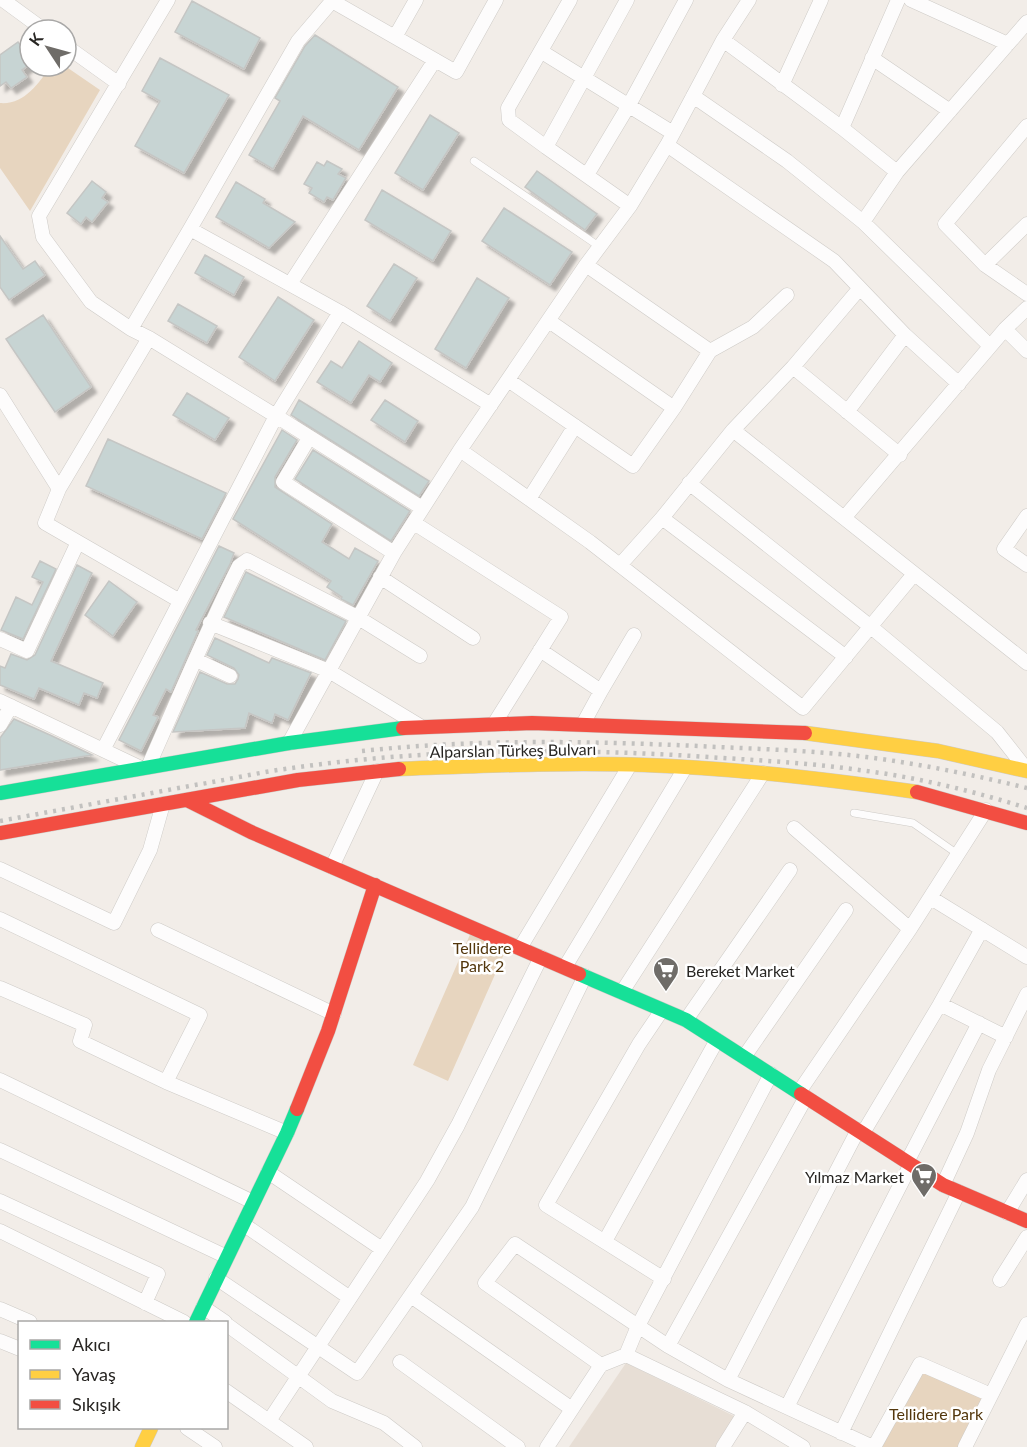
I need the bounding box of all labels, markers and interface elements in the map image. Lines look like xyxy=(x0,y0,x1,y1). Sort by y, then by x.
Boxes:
north arrow xyxy=(18,18,78,78)
text: K xyxy=(25,28,47,49)
street label: Alparslan Türkeş Bulvarı xyxy=(429,739,597,761)
park label: Tellidere Park 2 xyxy=(453,938,511,975)
supermarket icon: Bereket Market xyxy=(651,955,681,993)
place label: Bereket Market xyxy=(686,961,795,980)
supermarket icon: Yılmaz Market xyxy=(909,1161,939,1199)
place label: Yılmaz Market xyxy=(805,1167,904,1186)
legend xyxy=(18,1321,228,1429)
text: Akıcı xyxy=(72,1333,111,1355)
text: Yavaş xyxy=(72,1363,116,1385)
text: Sıkışık xyxy=(72,1393,122,1415)
park label: Tellidere Park xyxy=(889,1404,984,1423)

